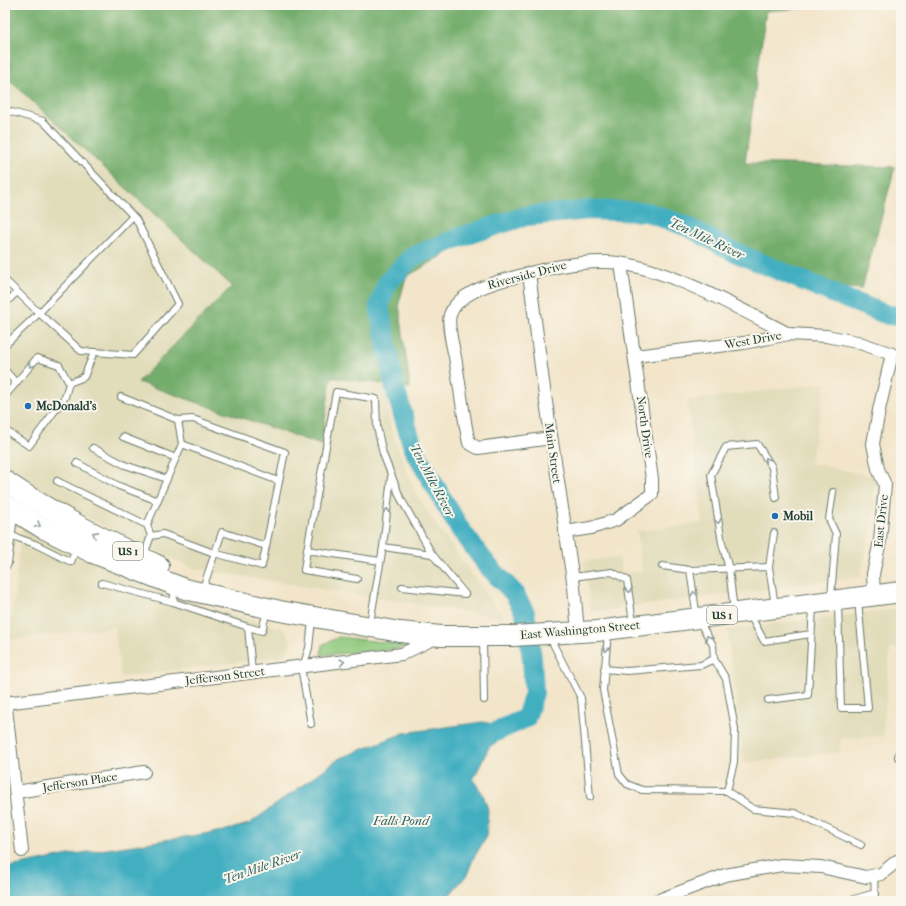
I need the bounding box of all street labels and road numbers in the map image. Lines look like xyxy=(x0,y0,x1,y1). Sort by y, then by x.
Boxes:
street label: Riverside Drive xyxy=(486,258,568,292)
street label: West Drive xyxy=(722,328,783,352)
street label: North Drive xyxy=(634,395,656,459)
street label: Main Street xyxy=(542,422,564,485)
street label: East Drive xyxy=(871,494,891,548)
road number: US 1 xyxy=(113,542,143,560)
road number: US 1 xyxy=(707,606,737,624)
street label: East Washington Street xyxy=(519,618,641,642)
street label: Jefferson Street xyxy=(183,664,266,688)
street label: Jefferson Place xyxy=(41,769,118,795)

